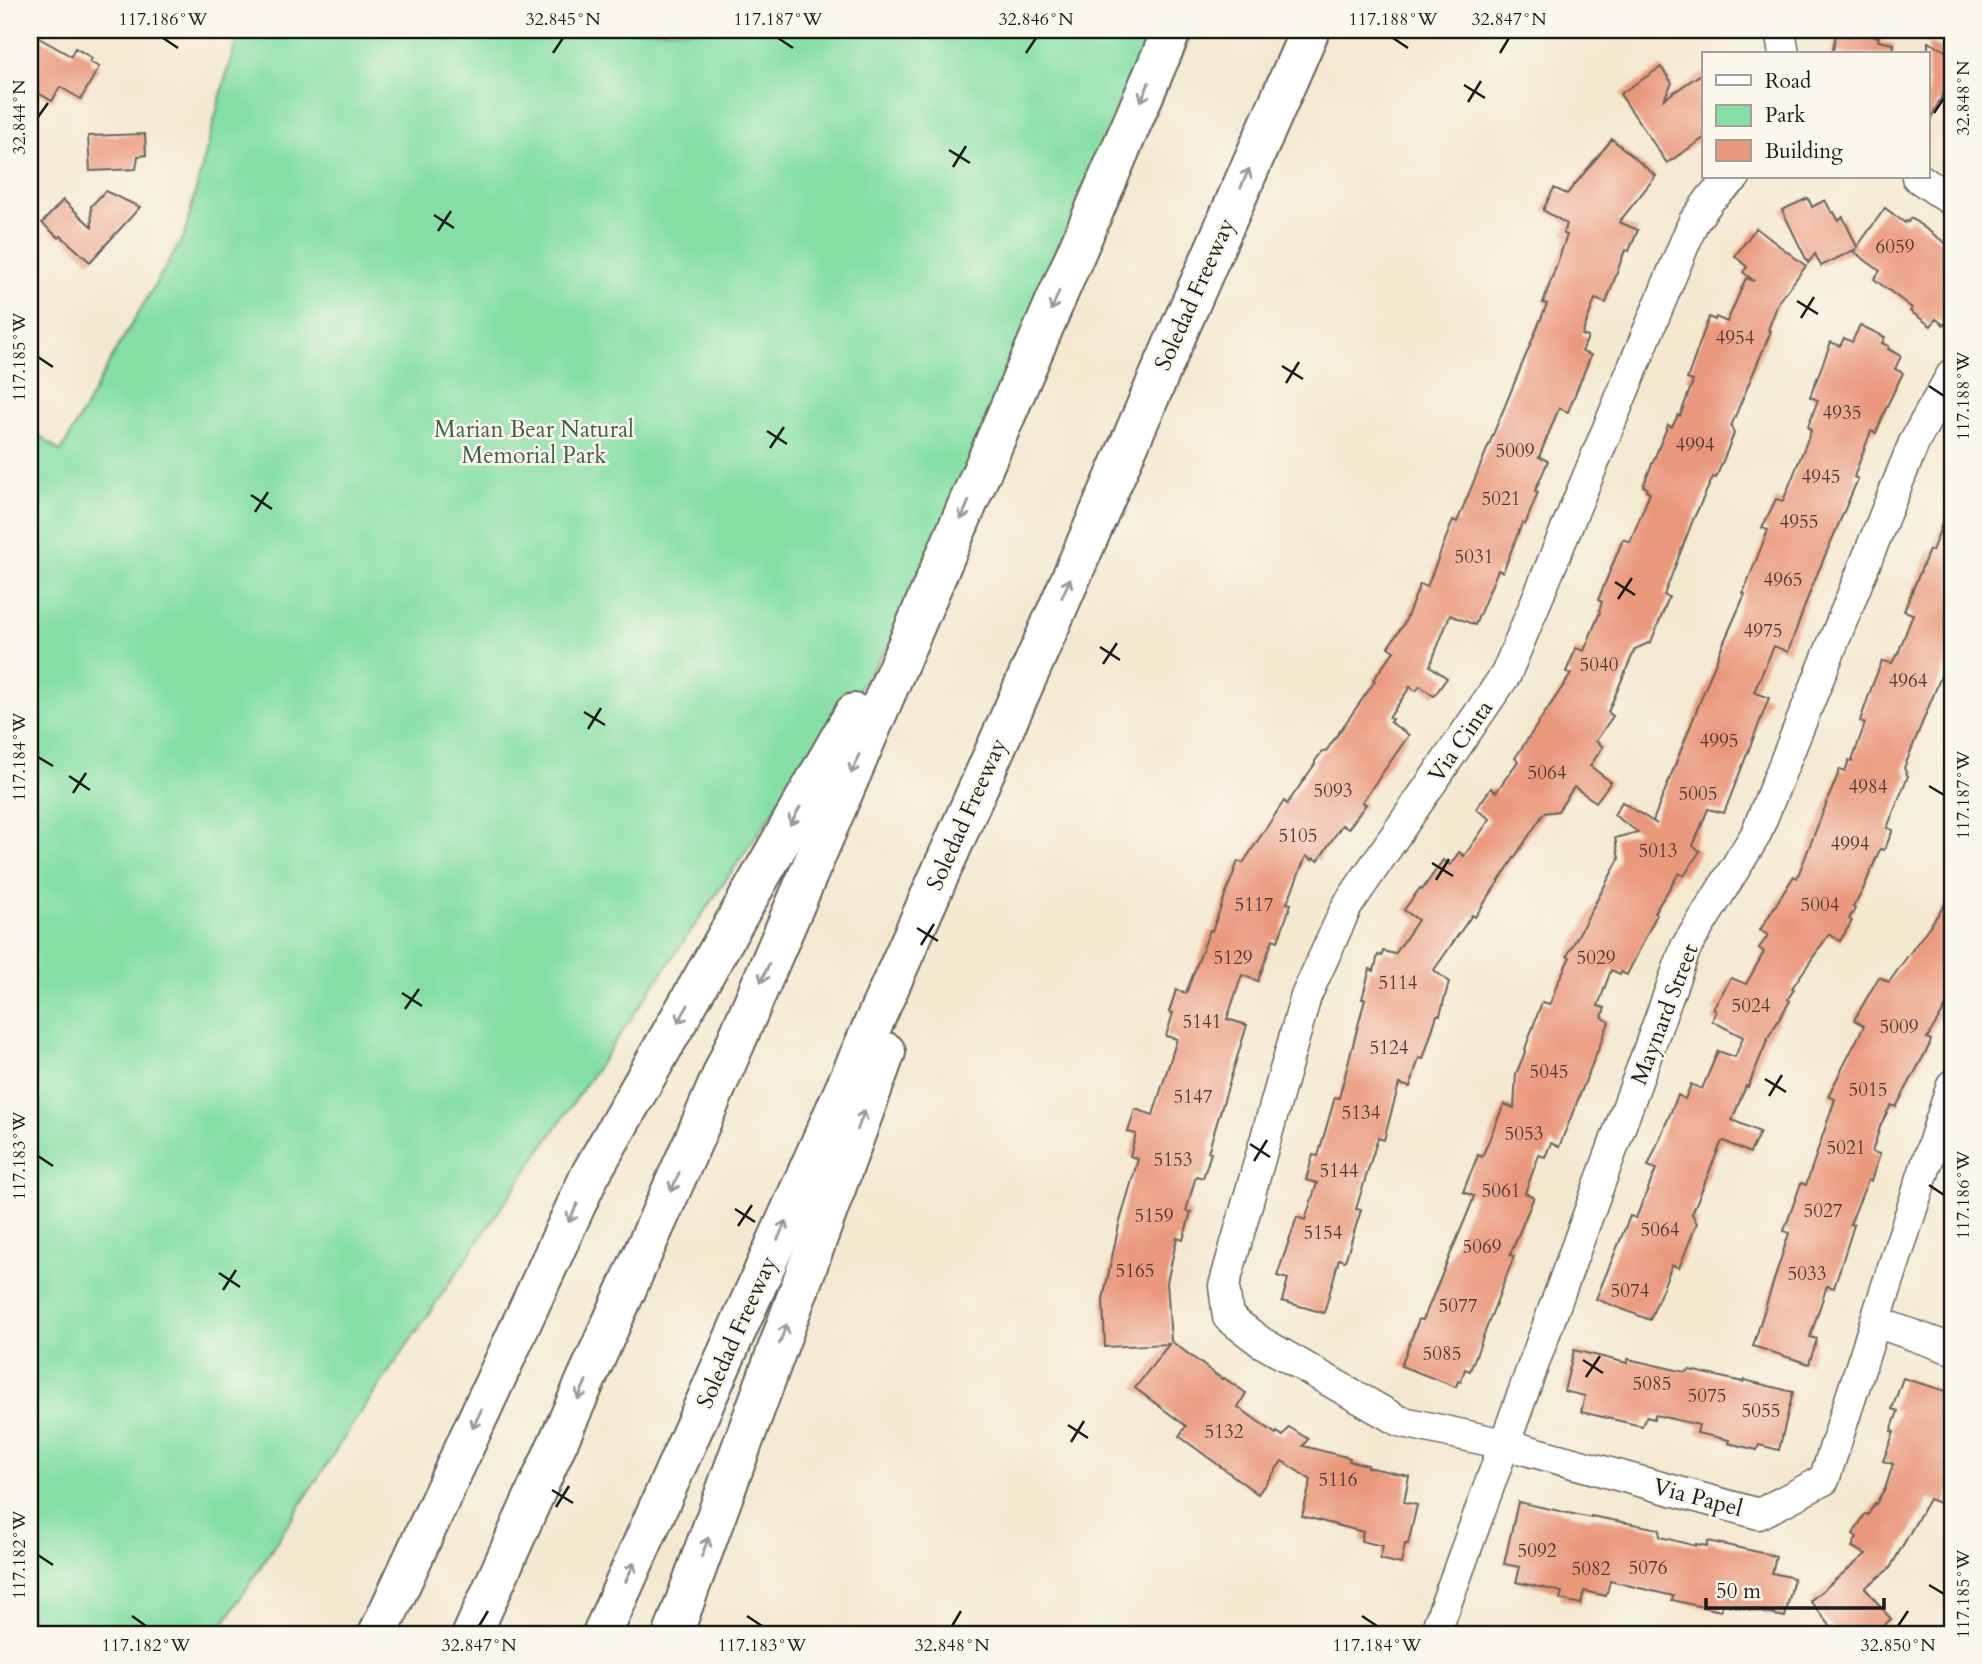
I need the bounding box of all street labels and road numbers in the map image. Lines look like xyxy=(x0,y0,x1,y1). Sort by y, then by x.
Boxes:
street label: Soledad Freeway xyxy=(1147,213,1242,375)
street label: Via Cinta xyxy=(1421,694,1500,789)
street label: Soledad Freeway xyxy=(919,733,1014,895)
street label: Maynard Street xyxy=(1623,939,1706,1089)
street label: Soledad Freeway xyxy=(689,1251,784,1413)
street label: Via Papel xyxy=(1650,1471,1746,1524)

